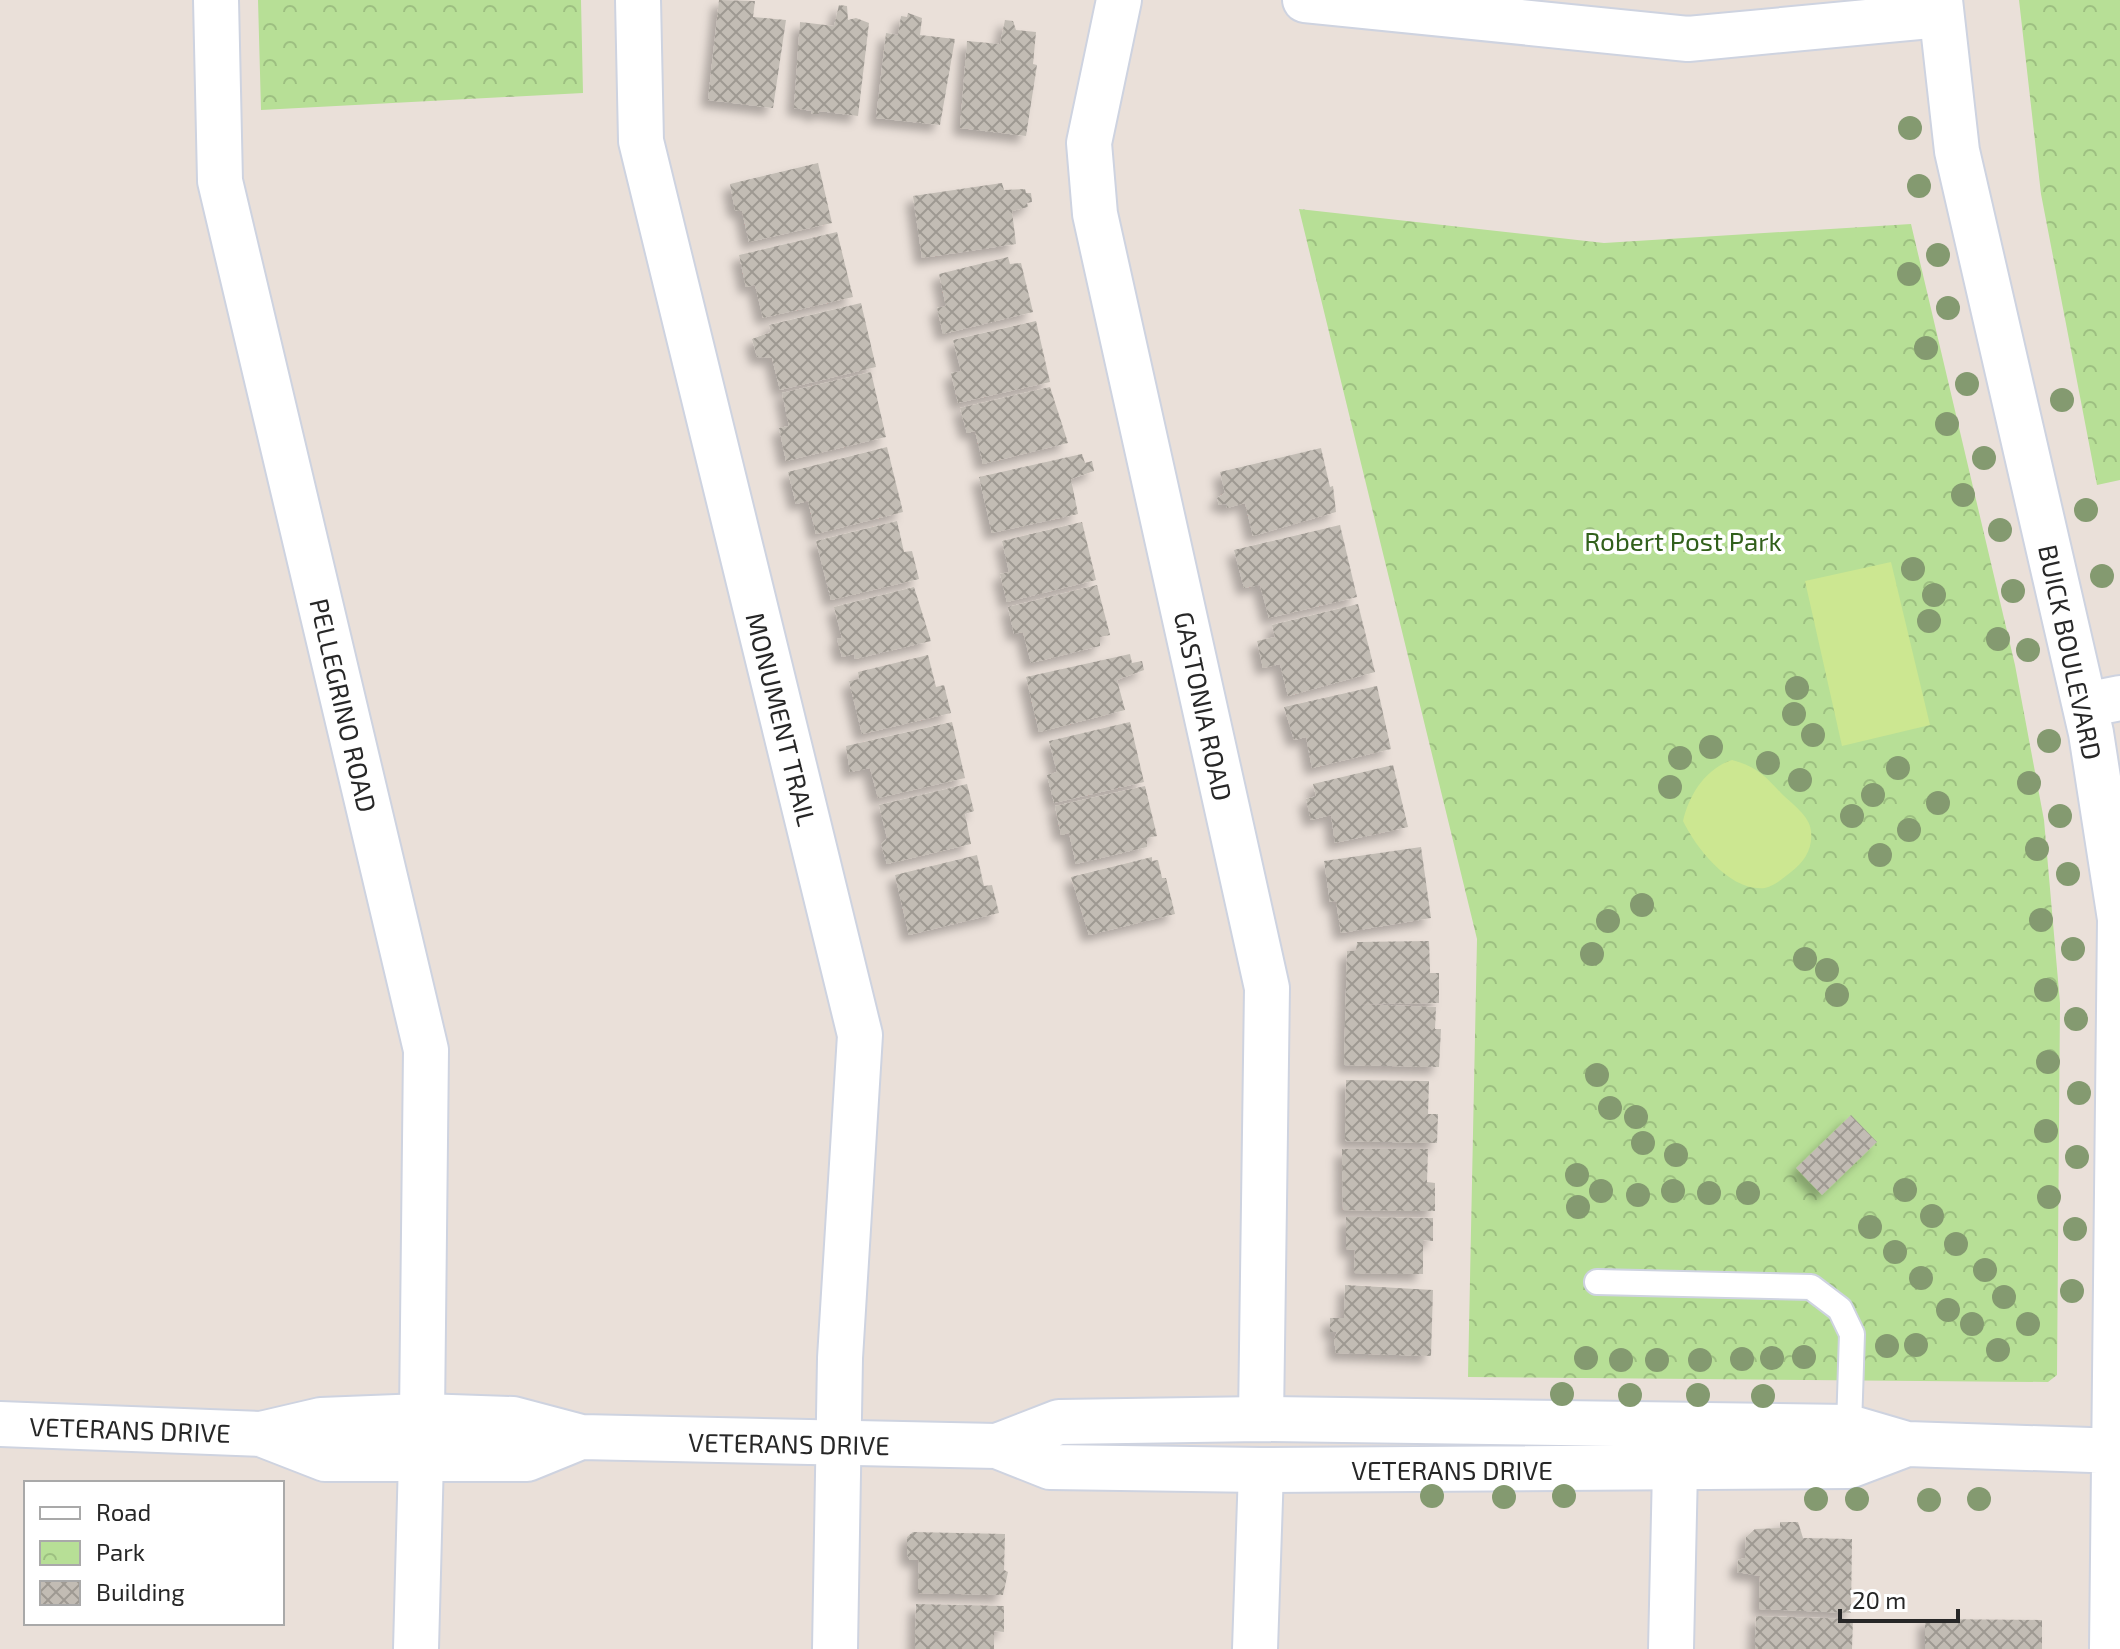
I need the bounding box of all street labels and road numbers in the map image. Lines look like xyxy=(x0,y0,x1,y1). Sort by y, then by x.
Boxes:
street label: BUICK BOULEVARD xyxy=(2033,542,2109,762)
street label: PELLEGRINO ROAD xyxy=(304,595,384,815)
street label: MONUMENT TRAIL xyxy=(741,609,823,829)
street label: GASTONIA ROAD xyxy=(1169,609,1239,803)
street label: VETERANS DRIVE xyxy=(29,1410,231,1448)
street label: VETERANS DRIVE xyxy=(688,1426,890,1460)
street label: VETERANS DRIVE xyxy=(1351,1454,1553,1485)

